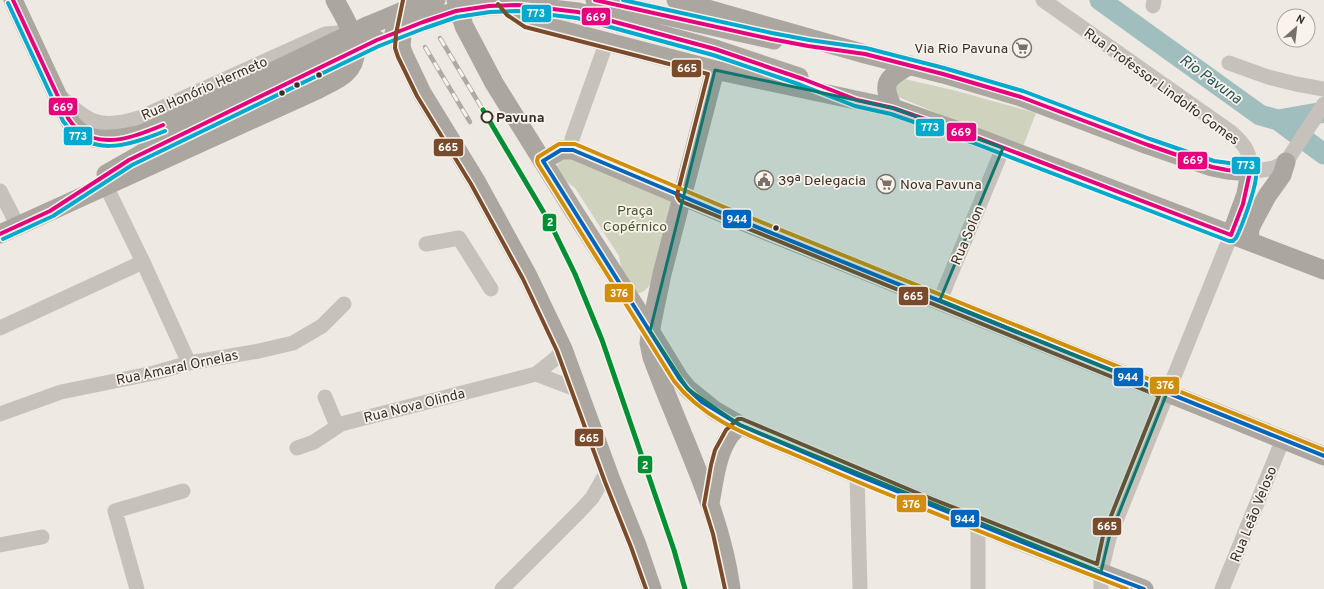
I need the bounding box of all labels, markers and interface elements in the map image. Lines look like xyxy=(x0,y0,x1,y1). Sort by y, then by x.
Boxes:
line badge: 773 xyxy=(521,4,552,23)
text: 773 xyxy=(527,7,545,21)
line badge: 669 xyxy=(581,7,611,26)
north arrow xyxy=(1276,8,1316,48)
text: 669 xyxy=(586,11,606,25)
text: N xyxy=(1293,12,1307,28)
street label: Rua Professor Lindolfo Gomes xyxy=(1080,25,1242,149)
supermarket icon: Via Rio Pavuna xyxy=(1011,37,1033,59)
place label: Via Rio Pavuna xyxy=(914,41,1008,58)
water label: Rio Pavuna xyxy=(1175,51,1245,109)
street label: Rua Honório Hermeto xyxy=(139,54,271,125)
line badge: 665 xyxy=(671,59,702,78)
text: 665 xyxy=(677,62,697,76)
unlabelled marker xyxy=(314,70,324,80)
unlabelled marker xyxy=(292,80,302,90)
unlabelled marker xyxy=(277,88,287,98)
line badge: 669 xyxy=(48,97,78,116)
text: 669 xyxy=(53,101,73,115)
marker: Pavuna xyxy=(480,110,494,124)
place label: Pavuna xyxy=(496,110,545,127)
line badge: 773 xyxy=(915,118,945,137)
text: 773 xyxy=(921,121,939,135)
line badge: 669 xyxy=(946,122,977,142)
line badge: 773 xyxy=(63,126,93,146)
text: 669 xyxy=(951,126,971,140)
text: 773 xyxy=(69,130,87,144)
line badge: 665 xyxy=(433,138,464,157)
text: 665 xyxy=(438,141,458,155)
line badge: 669 xyxy=(1177,151,1208,170)
text: 669 xyxy=(1183,154,1203,168)
line badge: 773 xyxy=(1231,156,1261,175)
text: 773 xyxy=(1237,159,1255,173)
public building icon: 39ª Delegacia xyxy=(753,169,775,191)
place label: 39ª Delegacia xyxy=(778,173,866,190)
supermarket icon: Nova Pavuna xyxy=(875,173,897,195)
place label: Nova Pavuna xyxy=(900,177,982,194)
park label: Praça Copérnico xyxy=(603,203,667,236)
street label: Rua Solon xyxy=(948,203,989,268)
line badge: 944 xyxy=(722,209,752,229)
line badge: 2 xyxy=(542,213,557,232)
text: 944 xyxy=(727,213,747,227)
text: 2 xyxy=(547,216,553,230)
unlabelled marker xyxy=(771,223,781,233)
line badge: 376 xyxy=(604,283,634,303)
line badge: 665 xyxy=(898,286,929,306)
text: 376 xyxy=(610,287,629,301)
text: 665 xyxy=(903,290,923,304)
street label: Rua Amaral Ornelas xyxy=(115,347,240,390)
line badge: 944 xyxy=(1113,367,1144,387)
text: 944 xyxy=(1118,371,1138,385)
line badge: 376 xyxy=(1149,376,1180,395)
text: 376 xyxy=(1156,379,1175,393)
street label: Rua Nova Olinda xyxy=(362,386,467,427)
line badge: 665 xyxy=(574,428,604,447)
text: 665 xyxy=(579,432,599,446)
line badge: 2 xyxy=(637,455,653,474)
text: 2 xyxy=(642,459,648,473)
street label: Rua Leão Veloso xyxy=(1227,464,1281,565)
line badge: 376 xyxy=(896,494,927,513)
text: 376 xyxy=(902,498,921,512)
line badge: 944 xyxy=(950,509,980,528)
text: 944 xyxy=(955,513,975,527)
line badge: 665 xyxy=(1092,517,1122,536)
text: 665 xyxy=(1097,520,1117,534)

